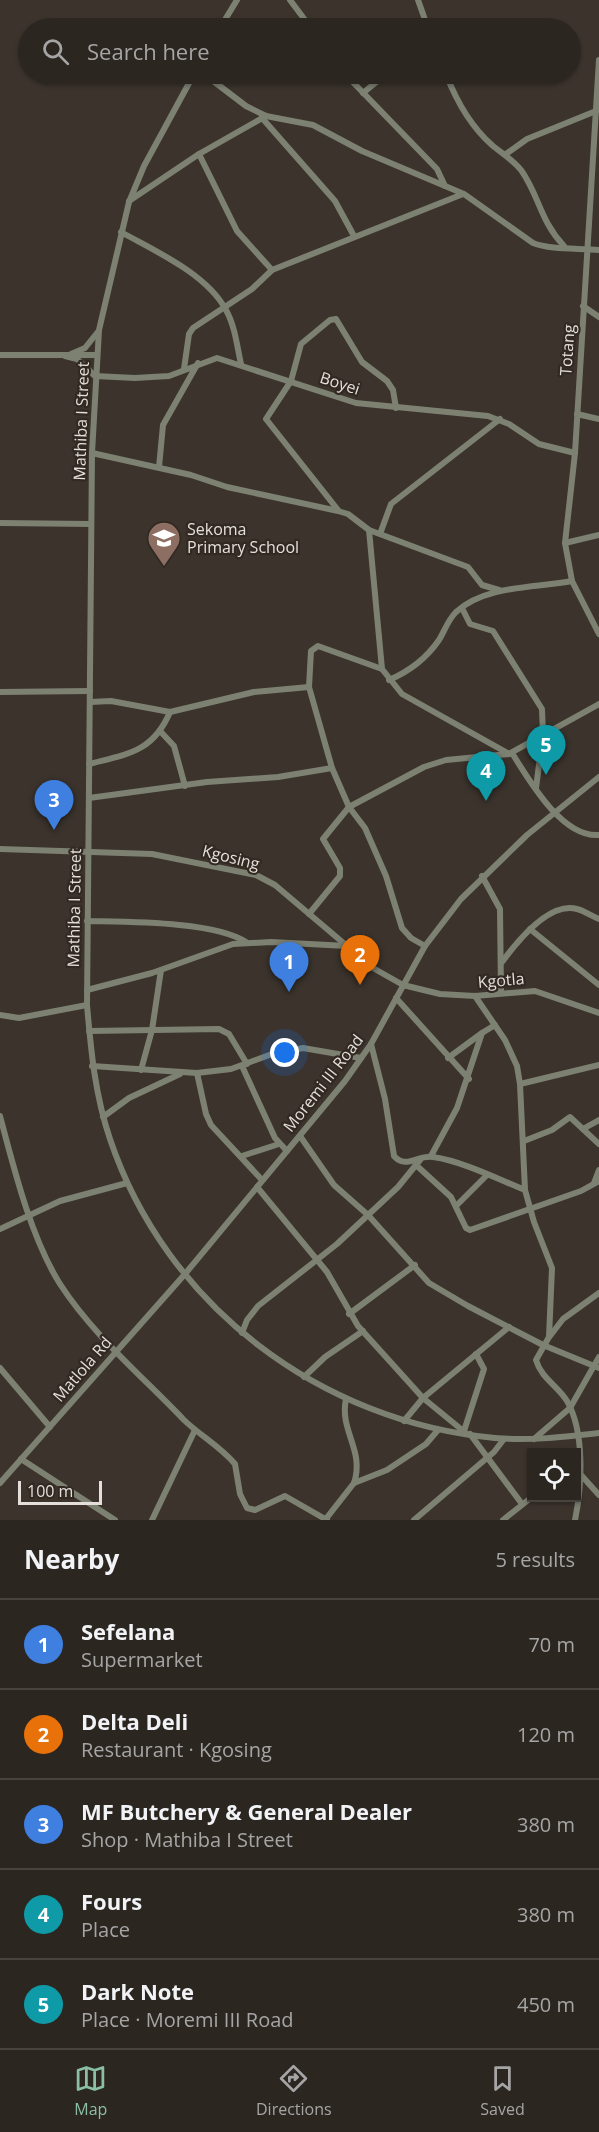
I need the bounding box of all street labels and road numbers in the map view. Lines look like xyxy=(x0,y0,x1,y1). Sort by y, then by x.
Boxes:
street label: Totang xyxy=(554,323,580,376)
street label: Mathiba I Street xyxy=(68,361,94,481)
street label: Boyei xyxy=(317,366,363,400)
street label: Kgosing xyxy=(200,839,262,875)
street label: Mathiba I Street xyxy=(62,848,86,968)
street label: Kgotla xyxy=(477,967,525,993)
street label: Moremi III Road xyxy=(278,1030,368,1136)
street label: Matlola Rd xyxy=(48,1332,116,1406)

